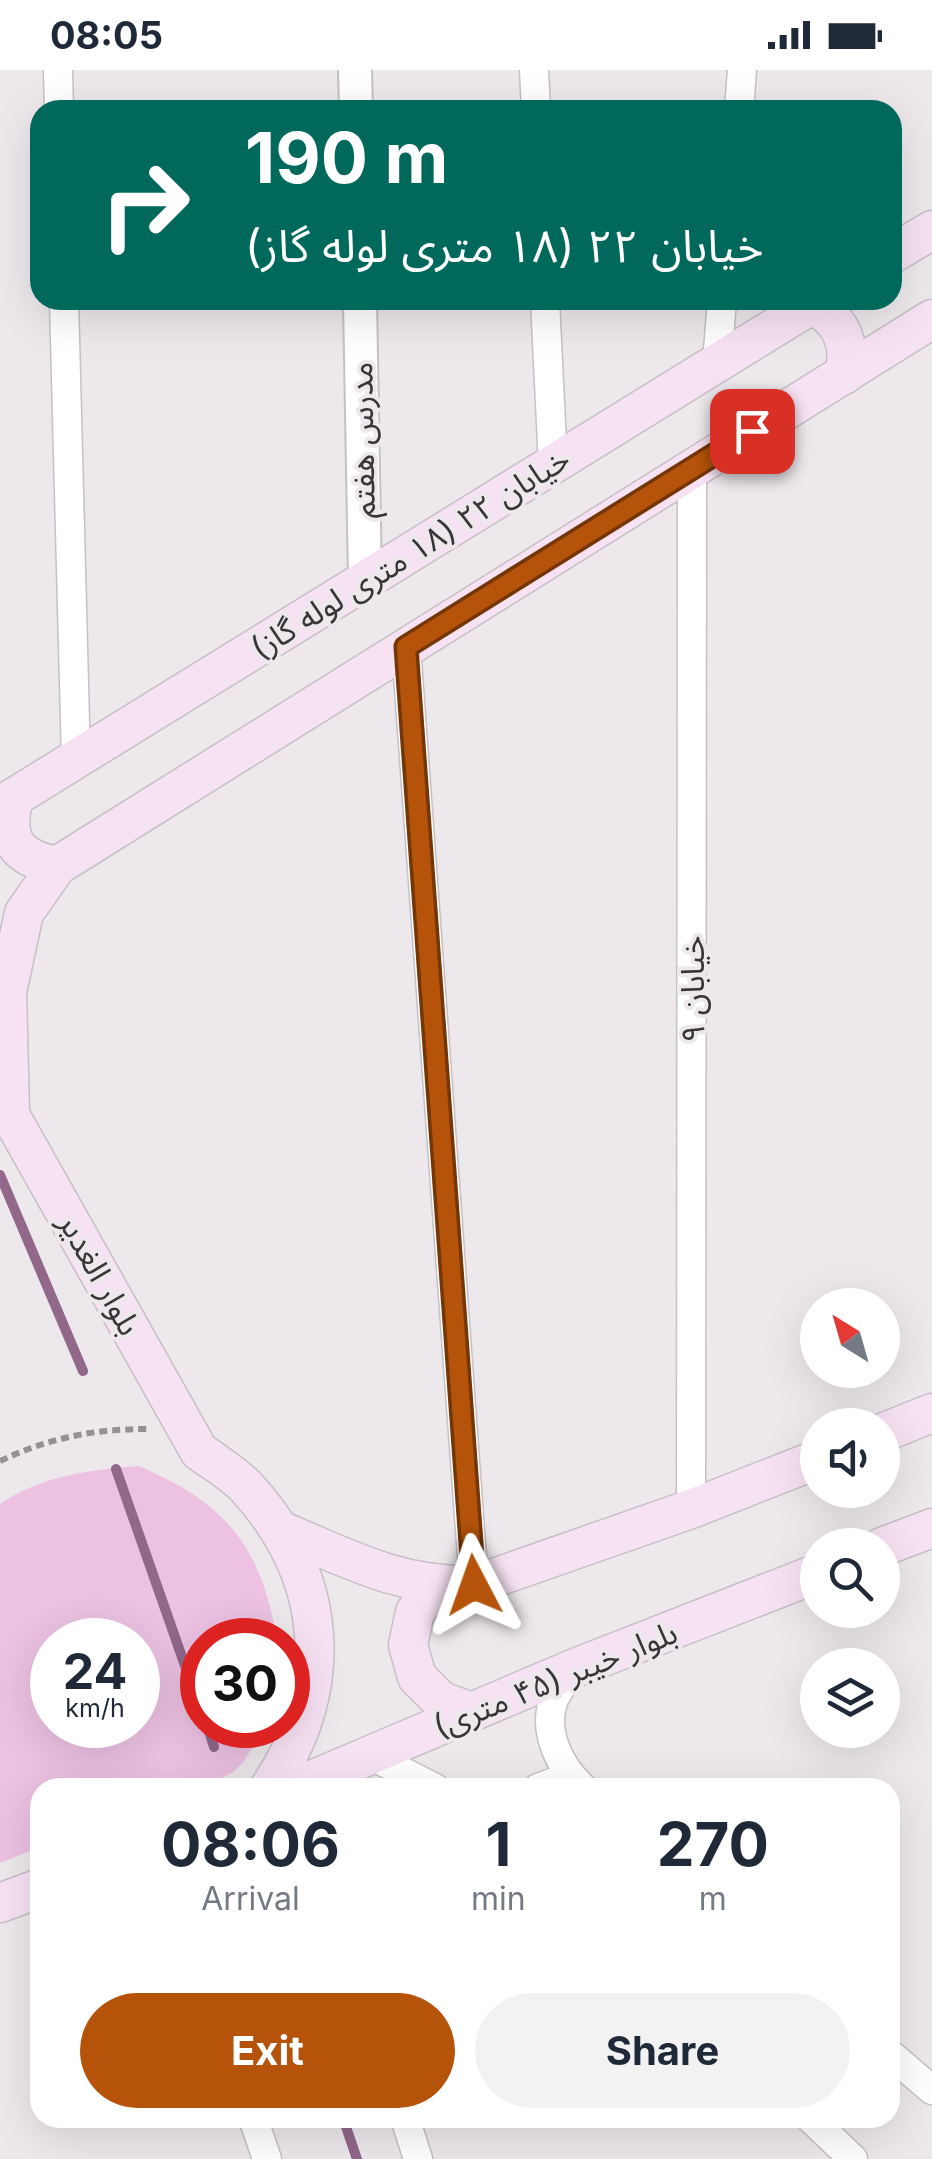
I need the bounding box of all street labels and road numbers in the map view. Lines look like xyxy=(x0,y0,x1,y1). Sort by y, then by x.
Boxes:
street label: مدرس هفتم xyxy=(341,361,388,519)
street label: خیابان ۲۲ (۱۸ متری لوله گاز) xyxy=(243,439,577,667)
street label: خیابان ۹ xyxy=(673,935,712,1043)
street label: بلوار الغدیر xyxy=(50,1205,149,1342)
street label: بلوار خیبر (۴۵ متری) xyxy=(427,1612,683,1746)

